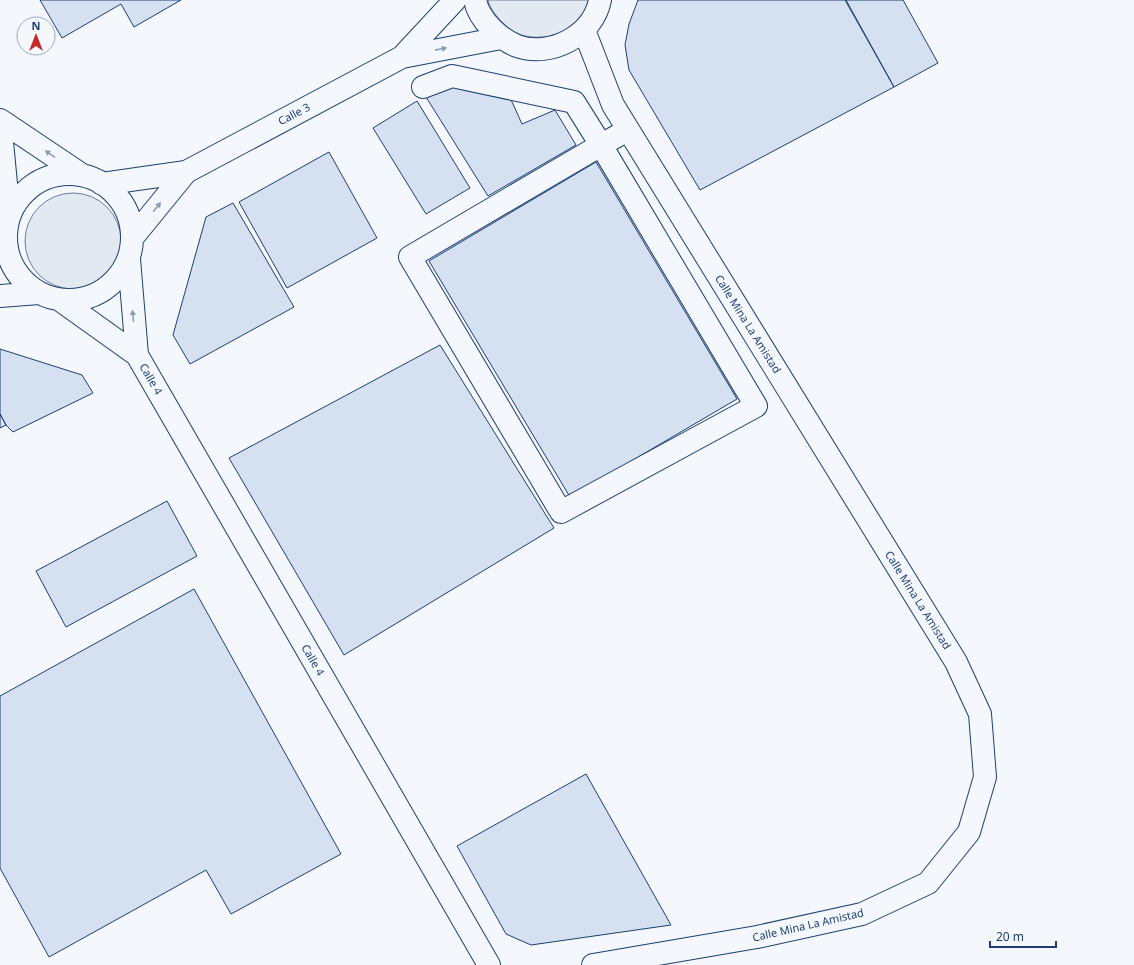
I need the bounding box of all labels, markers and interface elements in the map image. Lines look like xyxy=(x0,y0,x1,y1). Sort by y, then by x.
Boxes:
north arrow xyxy=(16,16,56,56)
text: N xyxy=(32,18,40,33)
one-way arrow xyxy=(435,46,447,52)
street label: Calle 3 xyxy=(275,99,312,128)
one-way arrow xyxy=(44,150,55,158)
one-way arrow xyxy=(153,202,162,212)
street label: Calle Mina La Amistad xyxy=(712,272,785,376)
one-way arrow xyxy=(130,310,137,322)
street label: Calle 4 xyxy=(136,360,167,398)
street label: Calle Mina La Amistad xyxy=(882,548,955,652)
street label: Calle 4 xyxy=(298,641,329,679)
street label: Calle Mina La Amistad xyxy=(751,904,865,945)
scale bar xyxy=(990,923,1056,949)
text: 20 m xyxy=(996,928,1024,945)

